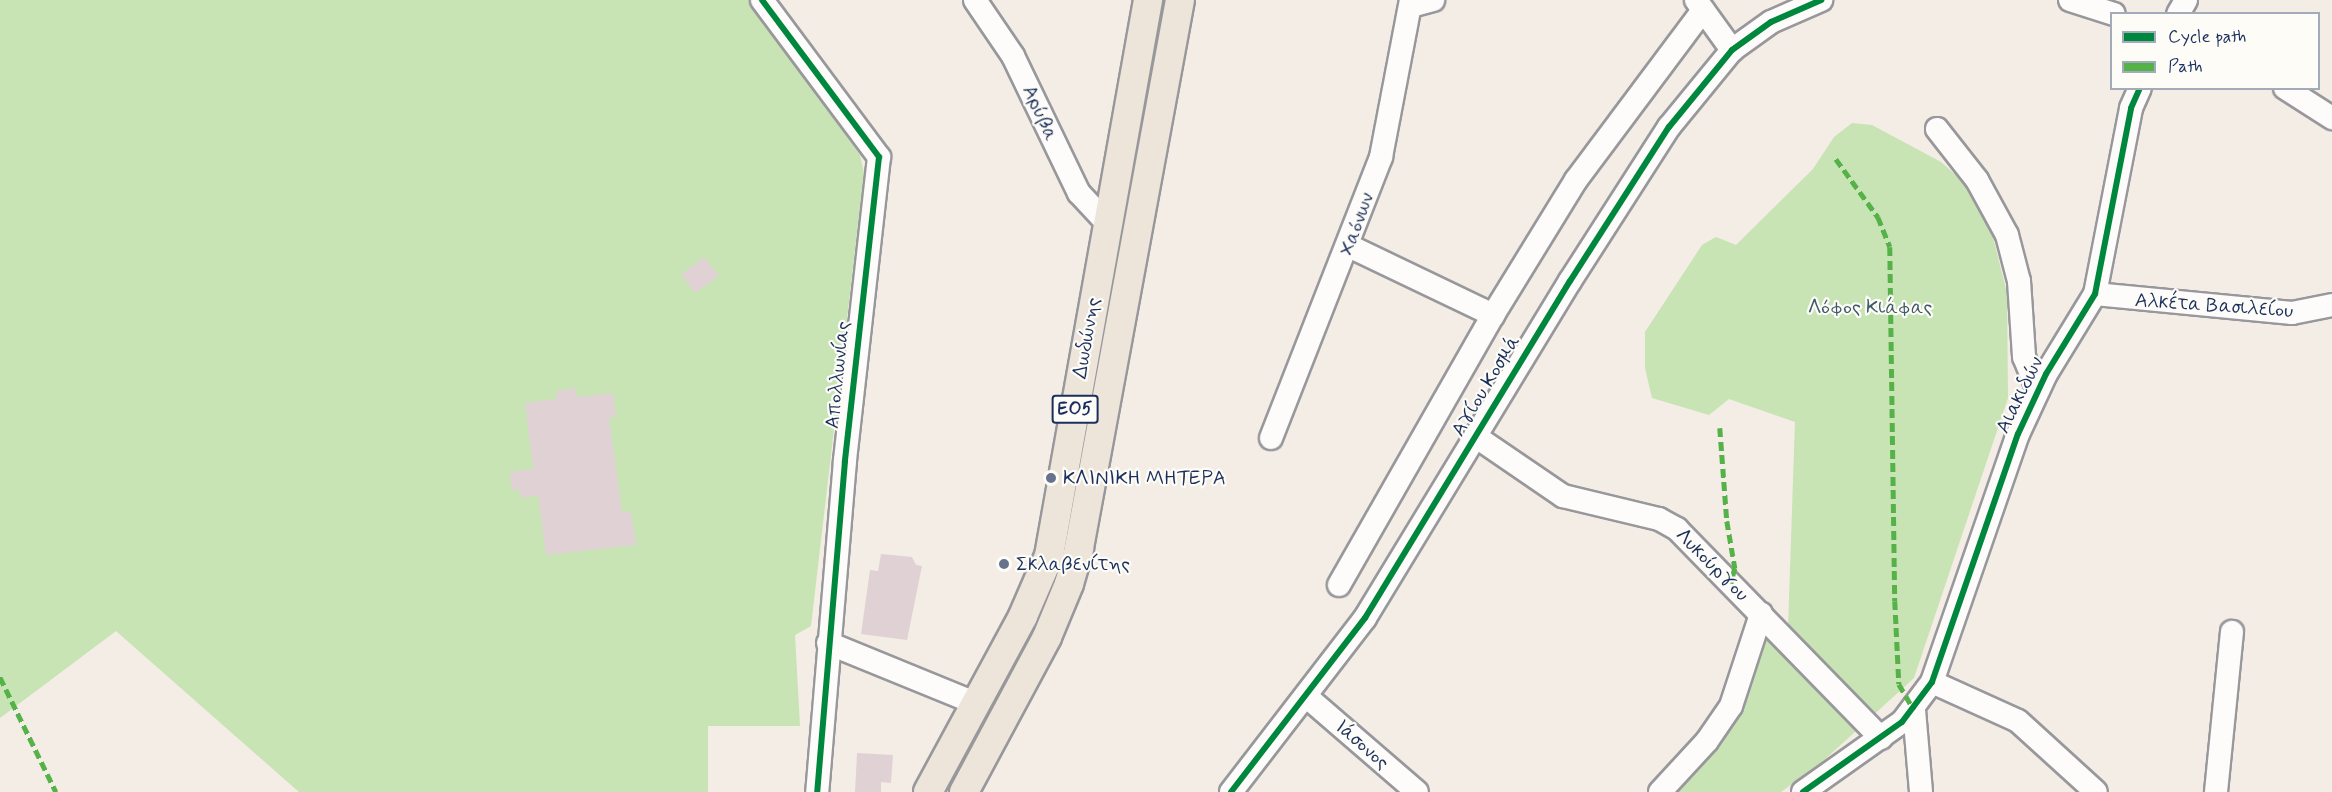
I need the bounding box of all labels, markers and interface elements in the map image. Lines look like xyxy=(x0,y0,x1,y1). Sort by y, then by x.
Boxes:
legend xyxy=(2110,12,2320,90)
text: Cycle path xyxy=(2168,25,2246,49)
text: Path xyxy=(2168,55,2203,79)
street label: Αρύβα xyxy=(1017,82,1063,144)
street label: Χαόνων xyxy=(1335,189,1379,259)
street label: Αλκέτα Βασιλείου xyxy=(2134,288,2294,324)
street label: Δωδώνης xyxy=(1068,295,1106,381)
park label: Λόφος Κιάφας xyxy=(1808,295,1932,319)
street label: Απολλωνίας xyxy=(820,320,856,430)
street label: Αγίου Κοσμά xyxy=(1446,331,1526,441)
street label: Αιακιδών xyxy=(1991,353,2049,437)
road number: ΕΟ5 xyxy=(1051,394,1099,424)
place label: ΚΛΙΝΙΚΗ ΜΗΤΕΡΑ xyxy=(1063,466,1226,490)
marker: ΚΛΙΝΙΚΗ ΜΗΤΕΡΑ xyxy=(1044,471,1058,485)
street label: Λυκούργου xyxy=(1670,523,1754,607)
place label: Σκλαβενίτης xyxy=(1016,552,1130,576)
marker: Σκλαβενίτης xyxy=(997,557,1011,571)
street label: Ιάσονος xyxy=(1330,715,1394,775)

